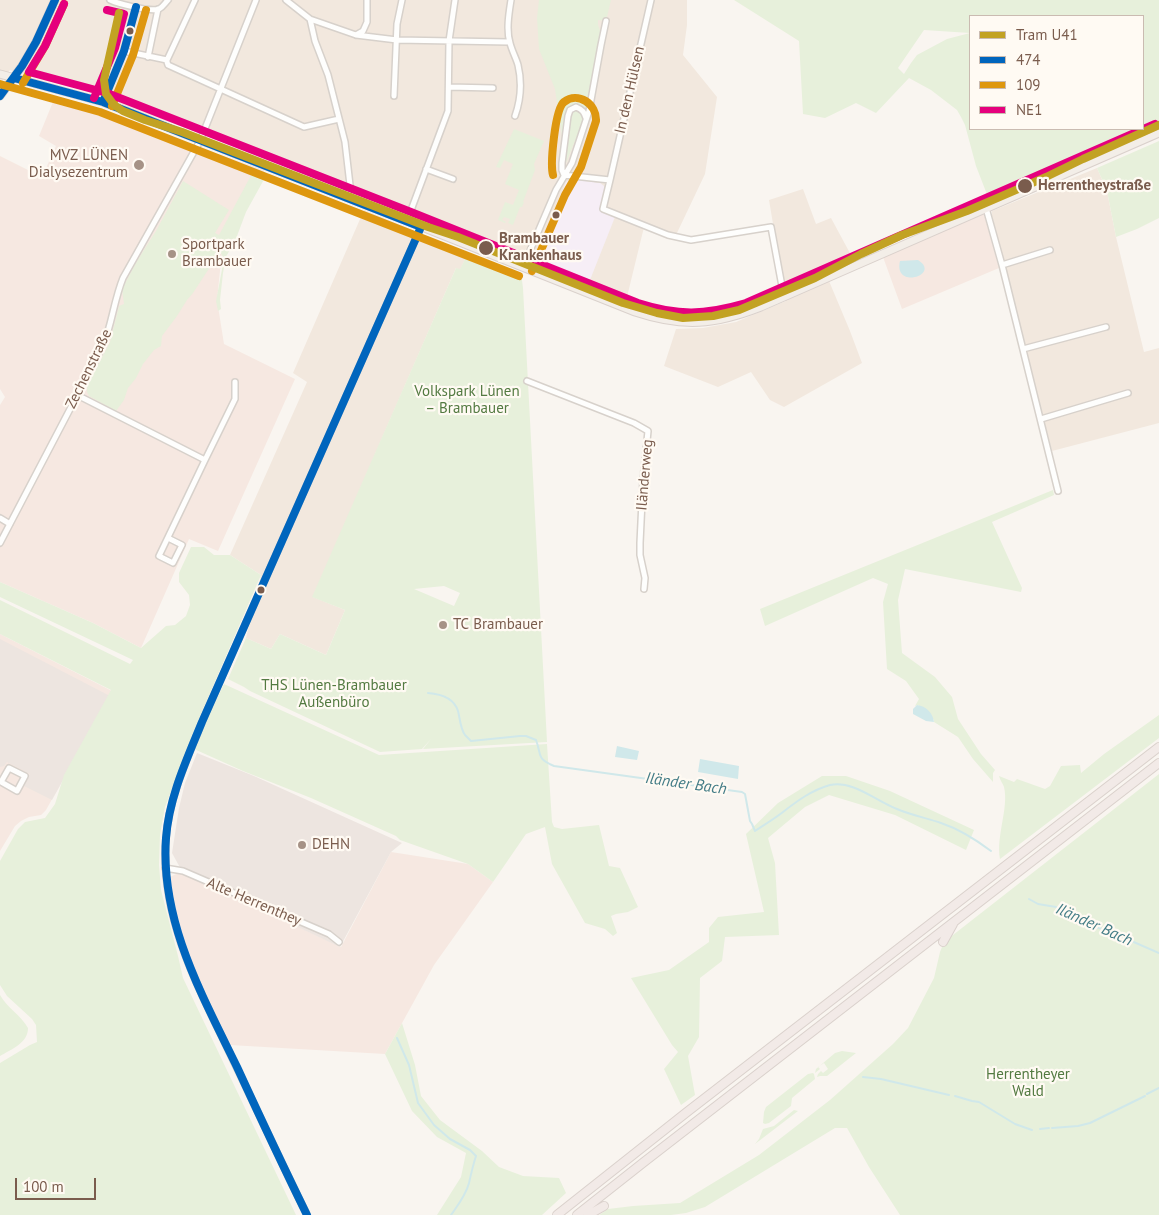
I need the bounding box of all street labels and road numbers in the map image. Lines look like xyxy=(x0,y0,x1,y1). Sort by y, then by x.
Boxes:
street label: In den Hülsen xyxy=(611,45,649,135)
street label: Zechenstraße xyxy=(62,326,116,412)
street label: Iländerweg xyxy=(633,439,657,511)
street label: Alte Herrenthey xyxy=(204,874,304,930)

